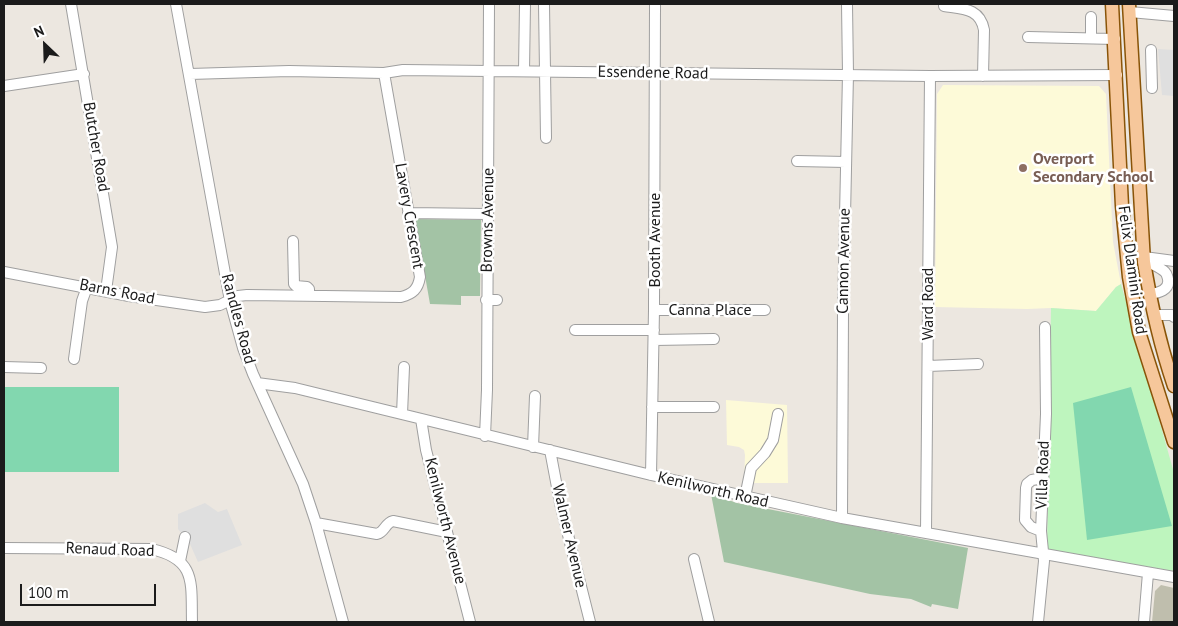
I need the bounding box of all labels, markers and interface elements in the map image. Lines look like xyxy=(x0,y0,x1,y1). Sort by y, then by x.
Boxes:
north arrow xyxy=(20,20,70,70)
text: N xyxy=(31,21,47,41)
street label: Essendene Road xyxy=(597,62,709,84)
street label: Butcher Road xyxy=(79,101,113,193)
place label: Overport Secondary School xyxy=(1033,149,1153,187)
street label: Lavery Crescent xyxy=(390,162,428,270)
marker: Overport Secondary School xyxy=(1017,162,1029,174)
street label: Browns Avenue xyxy=(477,168,499,272)
street label: Booth Avenue xyxy=(645,193,665,287)
street label: Felix Dlamini Road xyxy=(1113,205,1151,335)
street label: Cannon Avenue xyxy=(833,208,855,314)
street label: Ward Road xyxy=(918,268,938,340)
street label: Randles Road xyxy=(217,272,259,366)
street label: Barns Road xyxy=(78,275,156,309)
street label: Canna Place xyxy=(668,300,752,320)
street label: Villa Road xyxy=(1032,440,1054,510)
street label: Kenilworth Avenue xyxy=(420,456,470,586)
street label: Kenilworth Road xyxy=(656,468,770,512)
street label: Walmer Avenue xyxy=(548,482,590,590)
street label: Renaud Road xyxy=(65,539,155,561)
scale bar xyxy=(22,574,159,606)
text: 100 m xyxy=(28,583,69,602)

